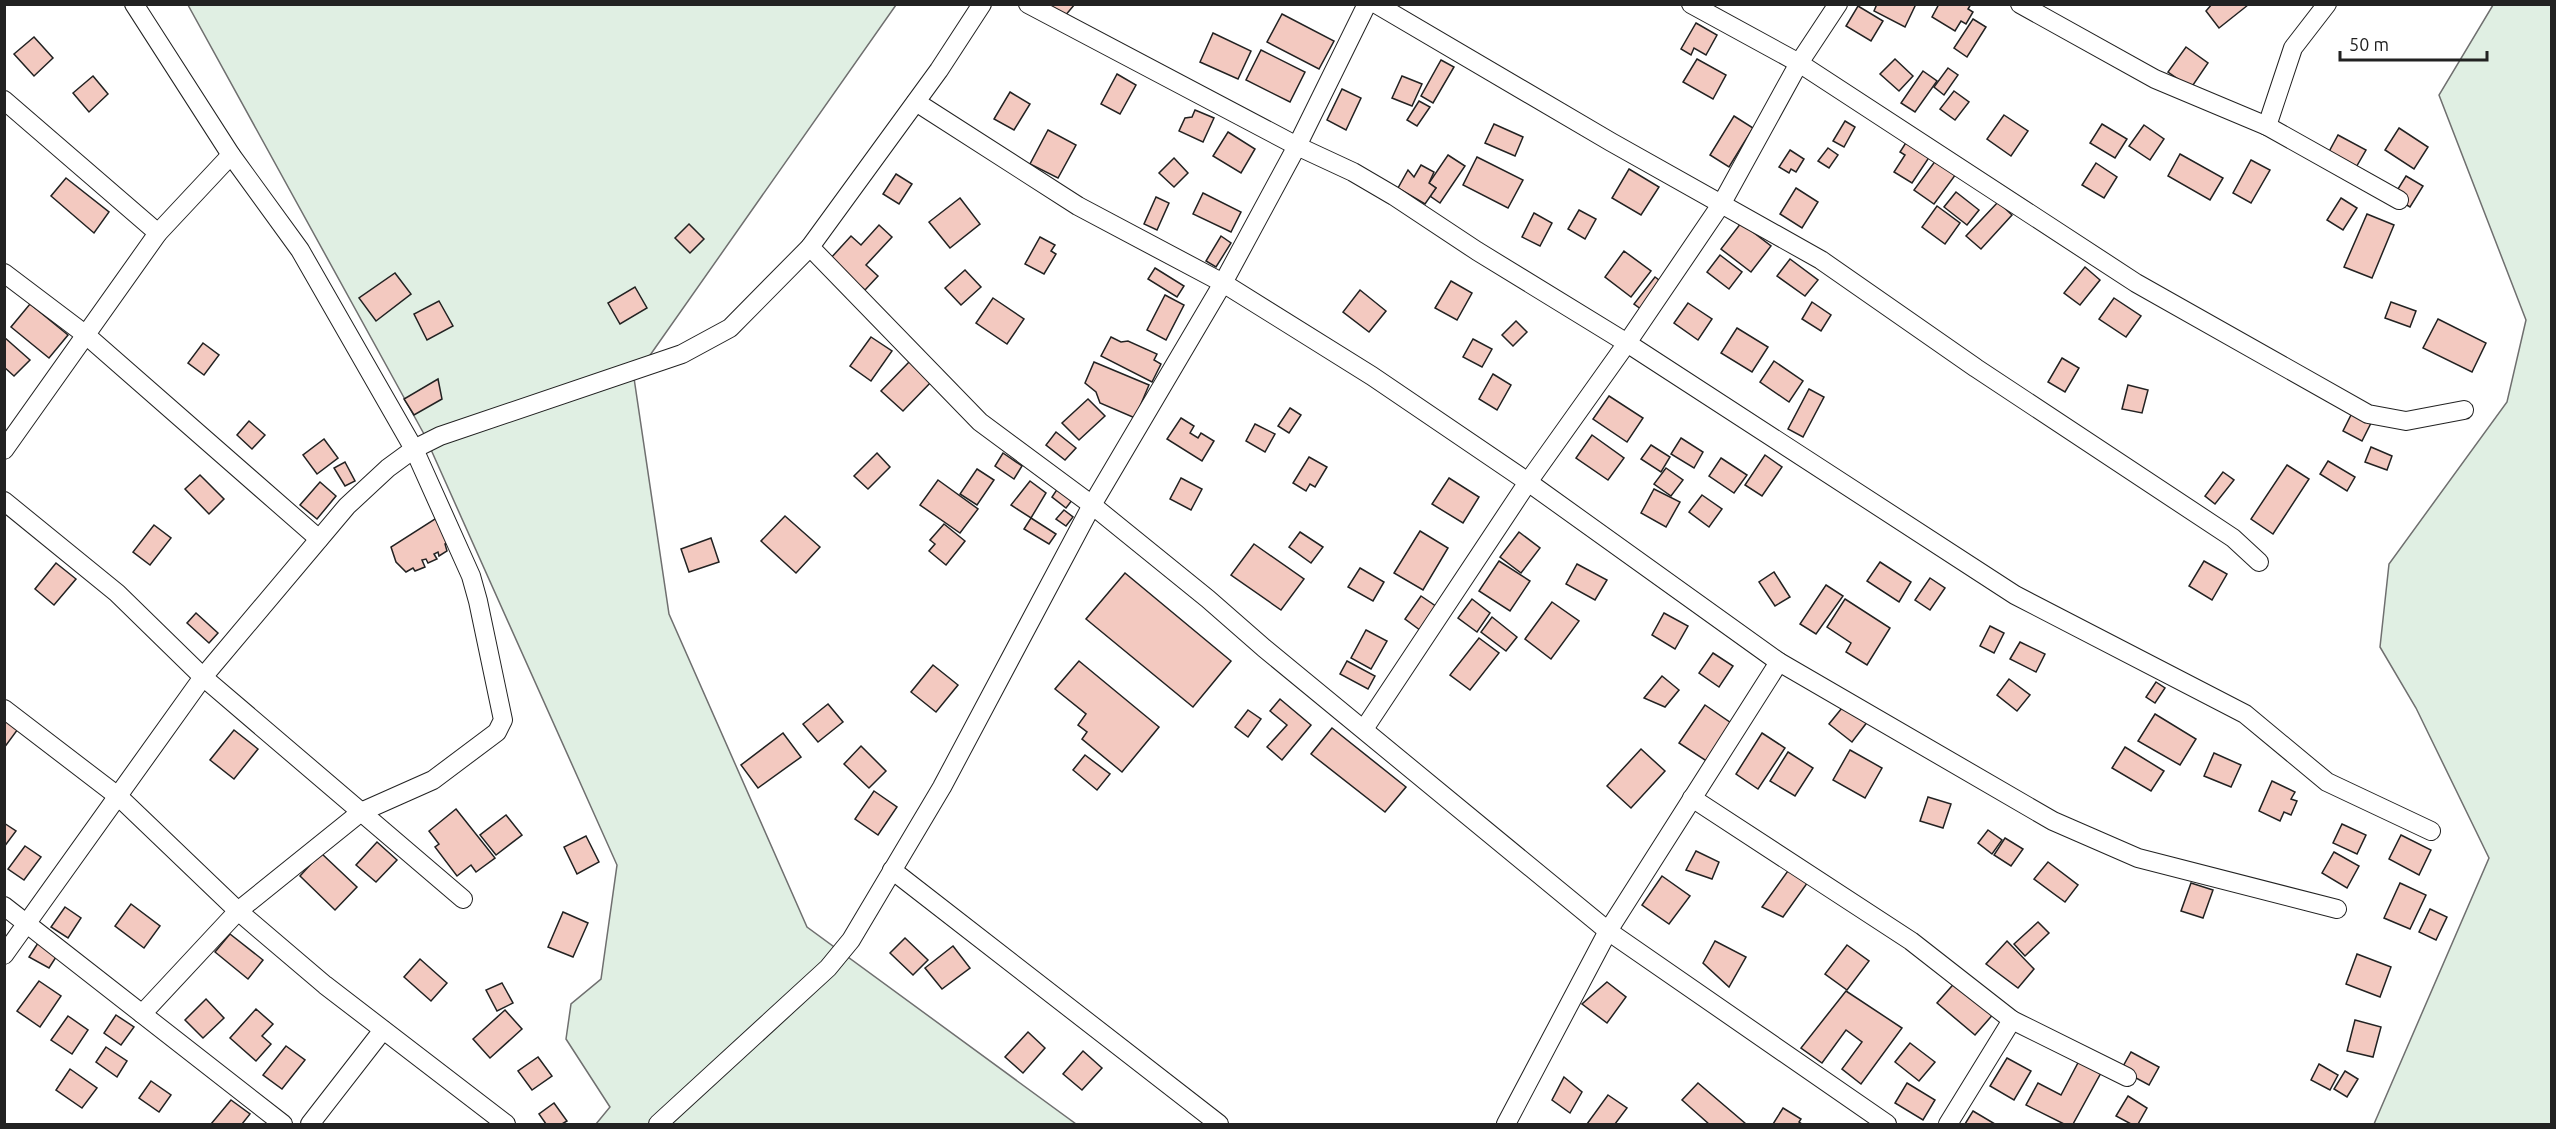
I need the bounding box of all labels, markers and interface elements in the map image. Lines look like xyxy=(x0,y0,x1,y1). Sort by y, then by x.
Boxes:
scale bar xyxy=(2340,24,2487,62)
text: 50 m xyxy=(2349,34,2389,54)

